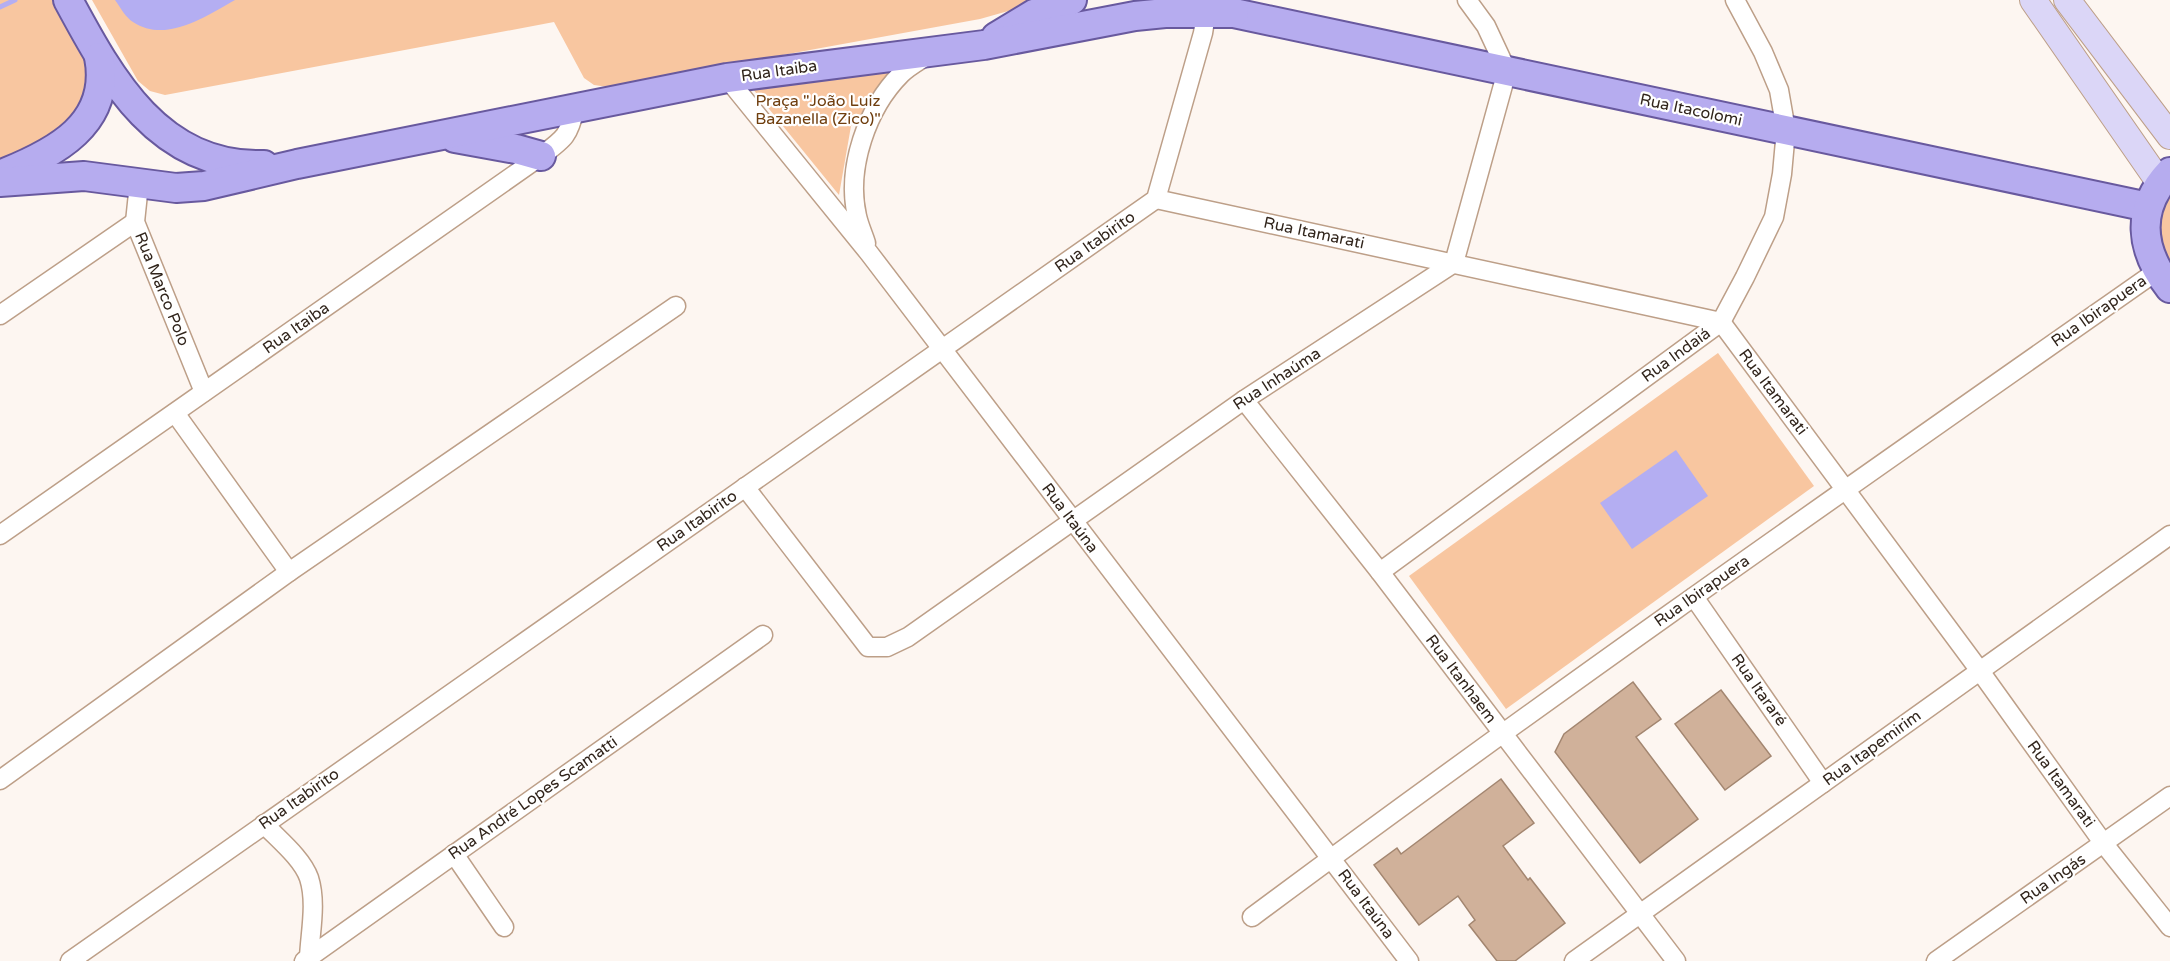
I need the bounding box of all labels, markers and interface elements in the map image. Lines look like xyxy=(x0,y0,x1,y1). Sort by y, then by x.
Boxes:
street label: Rua Itaiba xyxy=(740,56,818,86)
street label: Rua Itacolomi xyxy=(1638,89,1744,131)
park label: Praça "João Luiz Bazanella (Zico)" xyxy=(755,91,881,129)
street label: Rua Itabirito xyxy=(1051,207,1139,277)
street label: Rua Itamarati xyxy=(1262,213,1366,253)
street label: Rua Marco Polo xyxy=(130,229,194,349)
street label: Rua Ibirapuera xyxy=(2047,271,2151,351)
street label: Rua Itaiba xyxy=(259,298,333,358)
street label: Rua Indaiá xyxy=(1638,323,1714,387)
street label: Rua Inhaúma xyxy=(1229,343,1325,415)
street label: Rua Itamarati xyxy=(1734,345,1812,439)
street label: Rua Itaúna xyxy=(1037,479,1103,557)
street label: Rua Itabirito xyxy=(653,486,741,556)
street label: Rua Ibirapuera xyxy=(1650,551,1754,631)
street label: Rua Itanhaem xyxy=(1421,631,1501,727)
street label: Rua Itararé xyxy=(1727,650,1791,730)
street label: Rua Itapemirim xyxy=(1819,706,1925,790)
street label: Rua André Lopes Scamatti xyxy=(444,732,622,864)
street label: Rua Itamarati xyxy=(2023,737,2099,831)
street label: Rua Itabirito xyxy=(255,764,343,834)
street label: Rua Ingás xyxy=(2016,849,2090,909)
street label: Rua Itaúna xyxy=(1333,865,1399,943)

